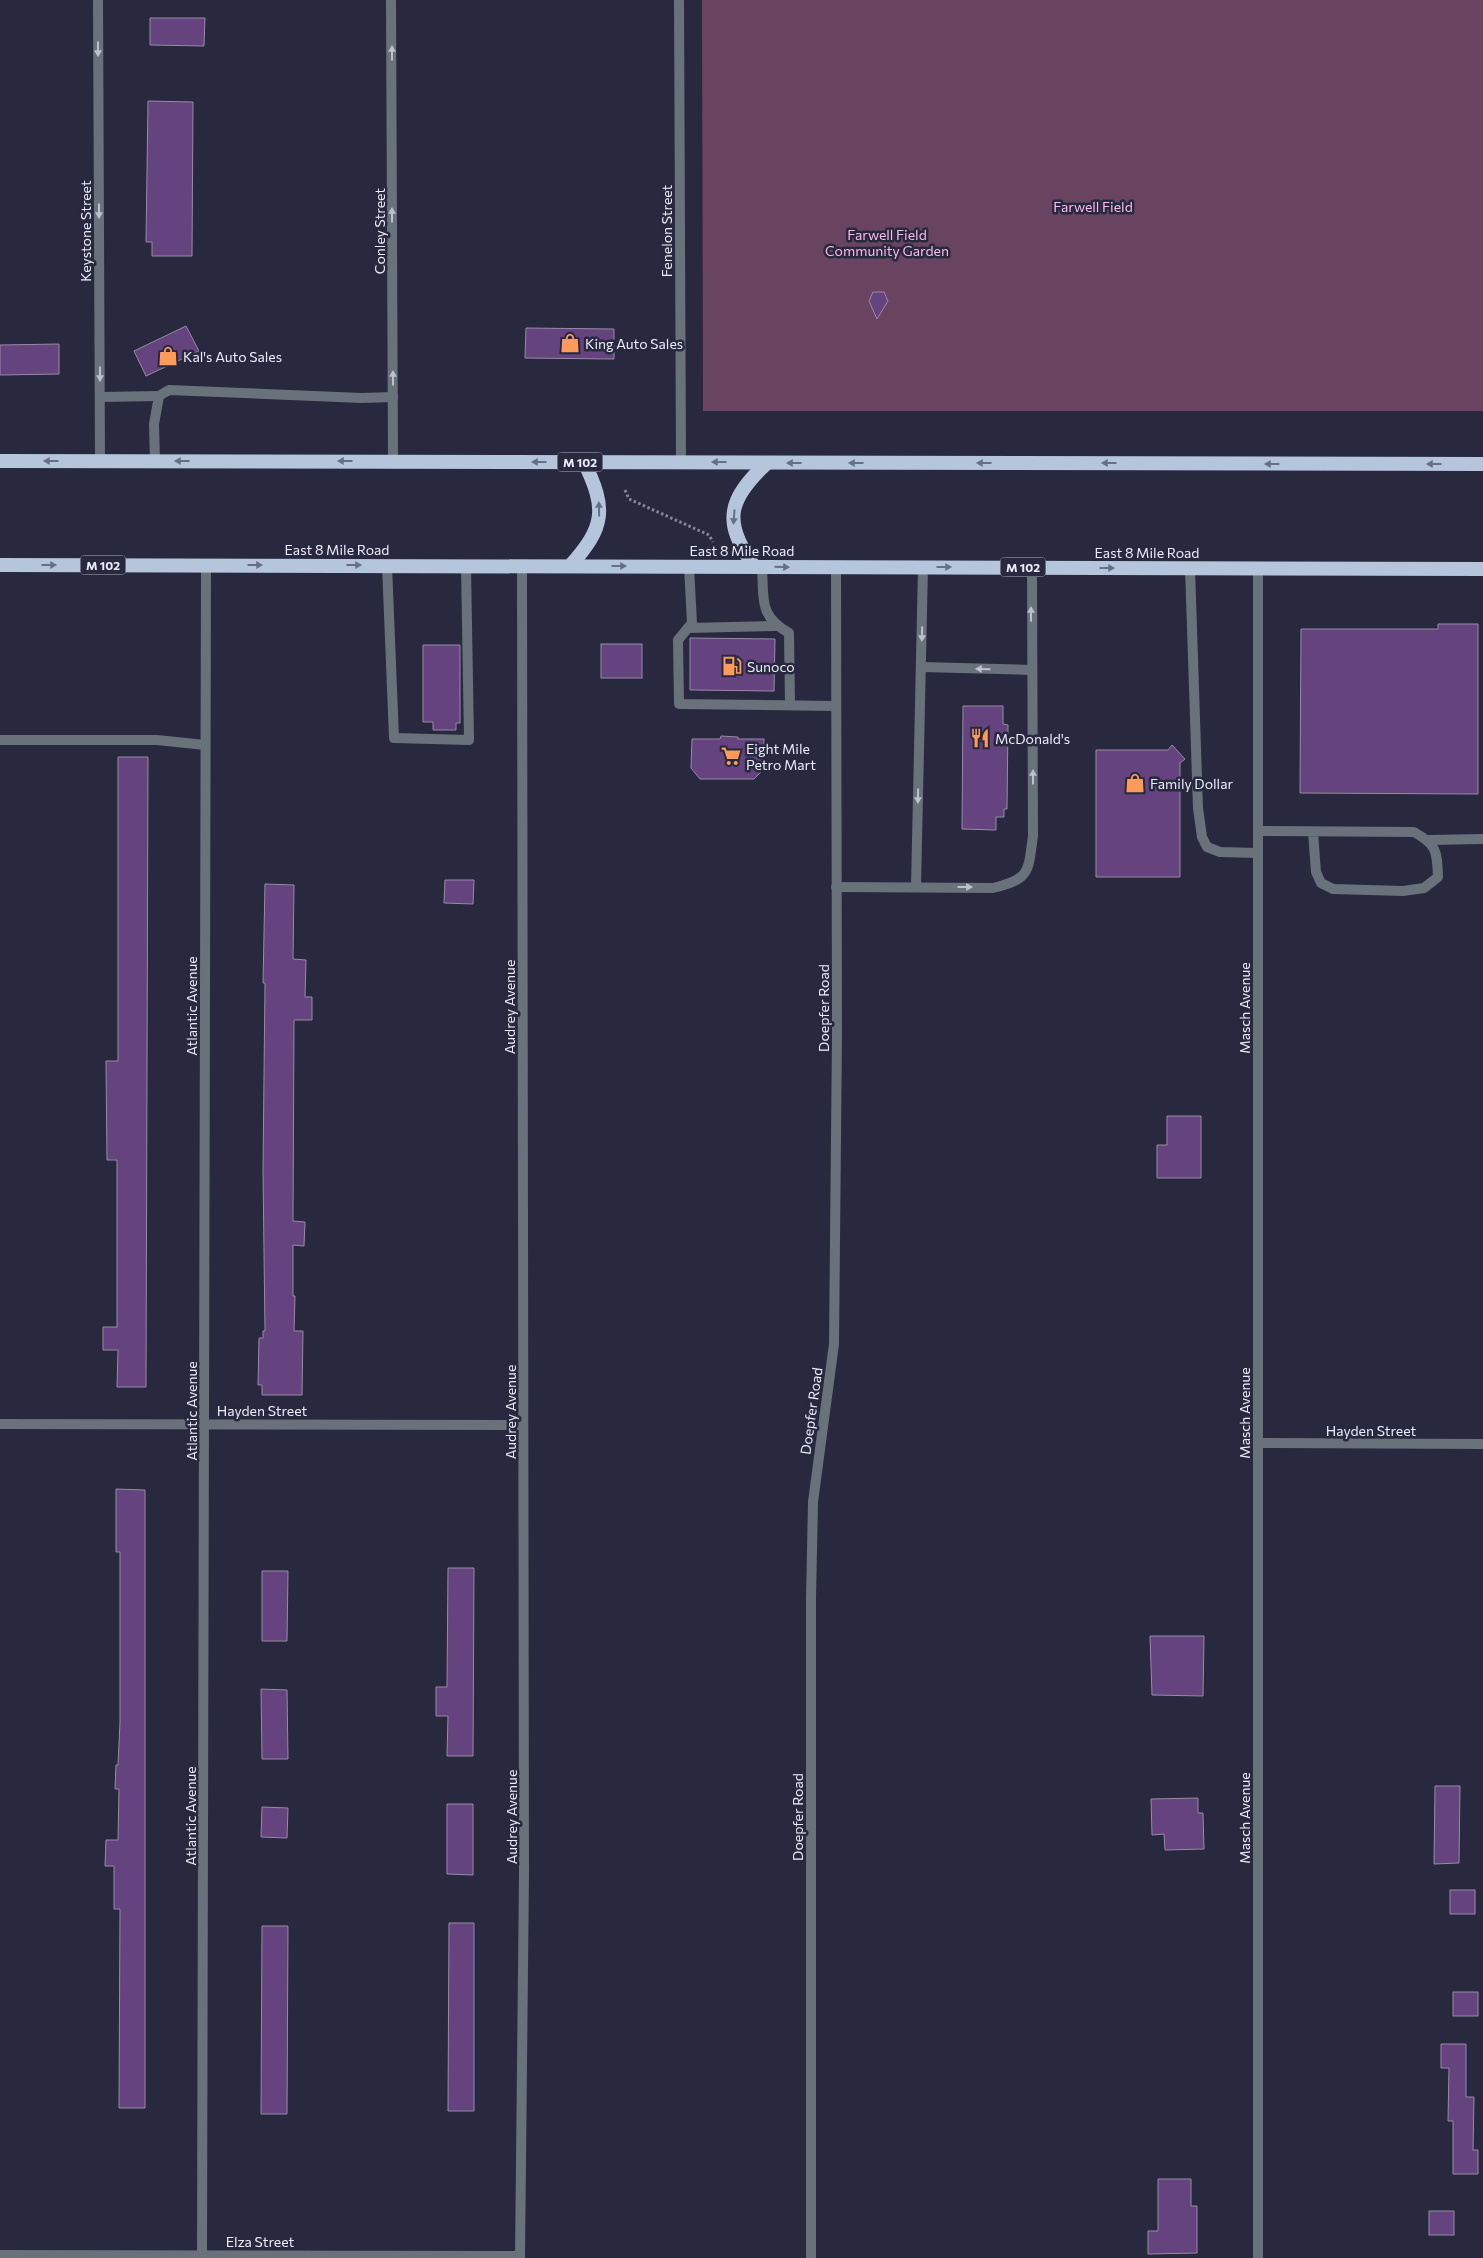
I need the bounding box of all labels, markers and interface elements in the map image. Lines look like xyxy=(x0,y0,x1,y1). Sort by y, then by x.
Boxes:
one-way arrow xyxy=(94,41,102,57)
one-way arrow xyxy=(388,44,396,60)
street label: Keystone Street xyxy=(77,180,94,282)
street label: Fenelon Street xyxy=(658,184,675,277)
street label: Conley Street xyxy=(371,188,388,274)
park label: Farwell Field xyxy=(1053,198,1133,215)
one-way arrow xyxy=(95,203,103,219)
one-way arrow xyxy=(388,207,396,223)
park label: Farwell Field Community Garden xyxy=(825,226,949,259)
shop icon: King Auto Sales xyxy=(559,332,581,354)
place label: King Auto Sales xyxy=(585,335,683,352)
shop icon: Kal's Auto Sales xyxy=(157,345,179,367)
place label: Kal's Auto Sales xyxy=(183,348,282,365)
one-way arrow xyxy=(96,366,104,382)
one-way arrow xyxy=(389,369,397,385)
road number: M 102 xyxy=(558,452,602,472)
one-way arrow xyxy=(43,457,59,465)
one-way arrow xyxy=(174,457,190,465)
one-way arrow xyxy=(336,457,352,465)
one-way arrow xyxy=(530,458,546,466)
one-way arrow xyxy=(710,458,726,466)
one-way arrow xyxy=(786,459,802,467)
one-way arrow xyxy=(848,459,864,467)
one-way arrow xyxy=(976,459,992,467)
one-way arrow xyxy=(1101,459,1117,467)
one-way arrow xyxy=(1264,460,1280,468)
one-way arrow xyxy=(1426,460,1442,468)
one-way arrow xyxy=(595,501,603,517)
one-way arrow xyxy=(730,510,738,526)
street label: East 8 Mile Road xyxy=(285,541,389,558)
street label: East 8 Mile Road xyxy=(690,542,794,559)
street label: East 8 Mile Road xyxy=(1095,544,1199,561)
road number: M 102 xyxy=(80,556,126,574)
road number: M 102 xyxy=(1000,558,1046,576)
one-way arrow xyxy=(41,561,57,569)
one-way arrow xyxy=(247,561,263,569)
one-way arrow xyxy=(347,561,363,569)
one-way arrow xyxy=(611,562,627,570)
one-way arrow xyxy=(774,563,790,571)
one-way arrow xyxy=(936,563,952,571)
one-way arrow xyxy=(1099,564,1115,572)
one-way arrow xyxy=(1027,606,1035,622)
one-way arrow xyxy=(917,626,925,642)
fuel station icon: Sunoco xyxy=(721,655,743,677)
place label: Sunoco xyxy=(747,658,795,675)
one-way arrow xyxy=(975,664,991,672)
restaurant icon: McDonald's xyxy=(969,727,991,749)
place label: McDonald's xyxy=(995,730,1070,747)
place label: Eight Mile Petro Mart xyxy=(746,740,816,773)
supermarket icon: Eight Mile Petro Mart xyxy=(720,745,742,767)
one-way arrow xyxy=(1029,769,1037,785)
shop icon: Family Dollar xyxy=(1124,772,1146,794)
place label: Family Dollar xyxy=(1150,775,1233,792)
one-way arrow xyxy=(914,788,922,804)
one-way arrow xyxy=(957,884,973,892)
street label: Atlantic Avenue xyxy=(183,956,200,1056)
street label: Audrey Avenue xyxy=(501,960,518,1054)
street label: Masch Avenue xyxy=(1236,962,1253,1054)
street label: Doepfer Road xyxy=(815,964,832,1052)
street label: Atlantic Avenue xyxy=(183,1361,200,1461)
street label: Audrey Avenue xyxy=(502,1365,519,1459)
street label: Doepfer Road xyxy=(796,1366,826,1456)
street label: Masch Avenue xyxy=(1236,1367,1253,1459)
street label: Hayden Street xyxy=(217,1402,307,1419)
street label: Hayden Street xyxy=(1326,1422,1416,1439)
street label: Atlantic Avenue xyxy=(182,1766,199,1866)
street label: Audrey Avenue xyxy=(503,1770,520,1864)
street label: Masch Avenue xyxy=(1236,1772,1253,1864)
street label: Doepfer Road xyxy=(789,1773,806,1861)
street label: Elza Street xyxy=(226,2233,294,2250)

